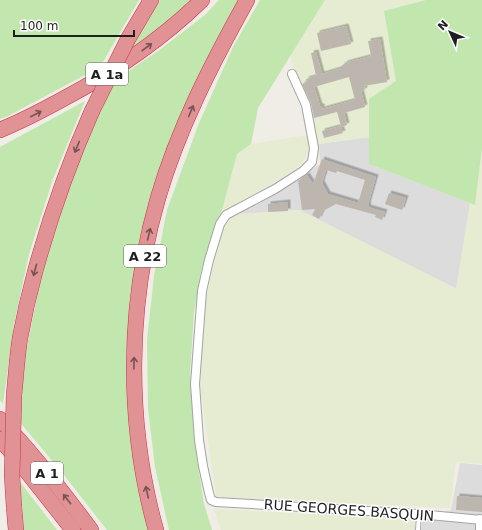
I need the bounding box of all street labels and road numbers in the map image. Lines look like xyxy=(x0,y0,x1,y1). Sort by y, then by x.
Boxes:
road number: A 1a xyxy=(86,63,128,85)
road number: A 22 xyxy=(124,245,166,267)
road number: A 1 xyxy=(31,462,63,484)
street label: RUE GEORGES BASQUIN xyxy=(263,496,435,524)

